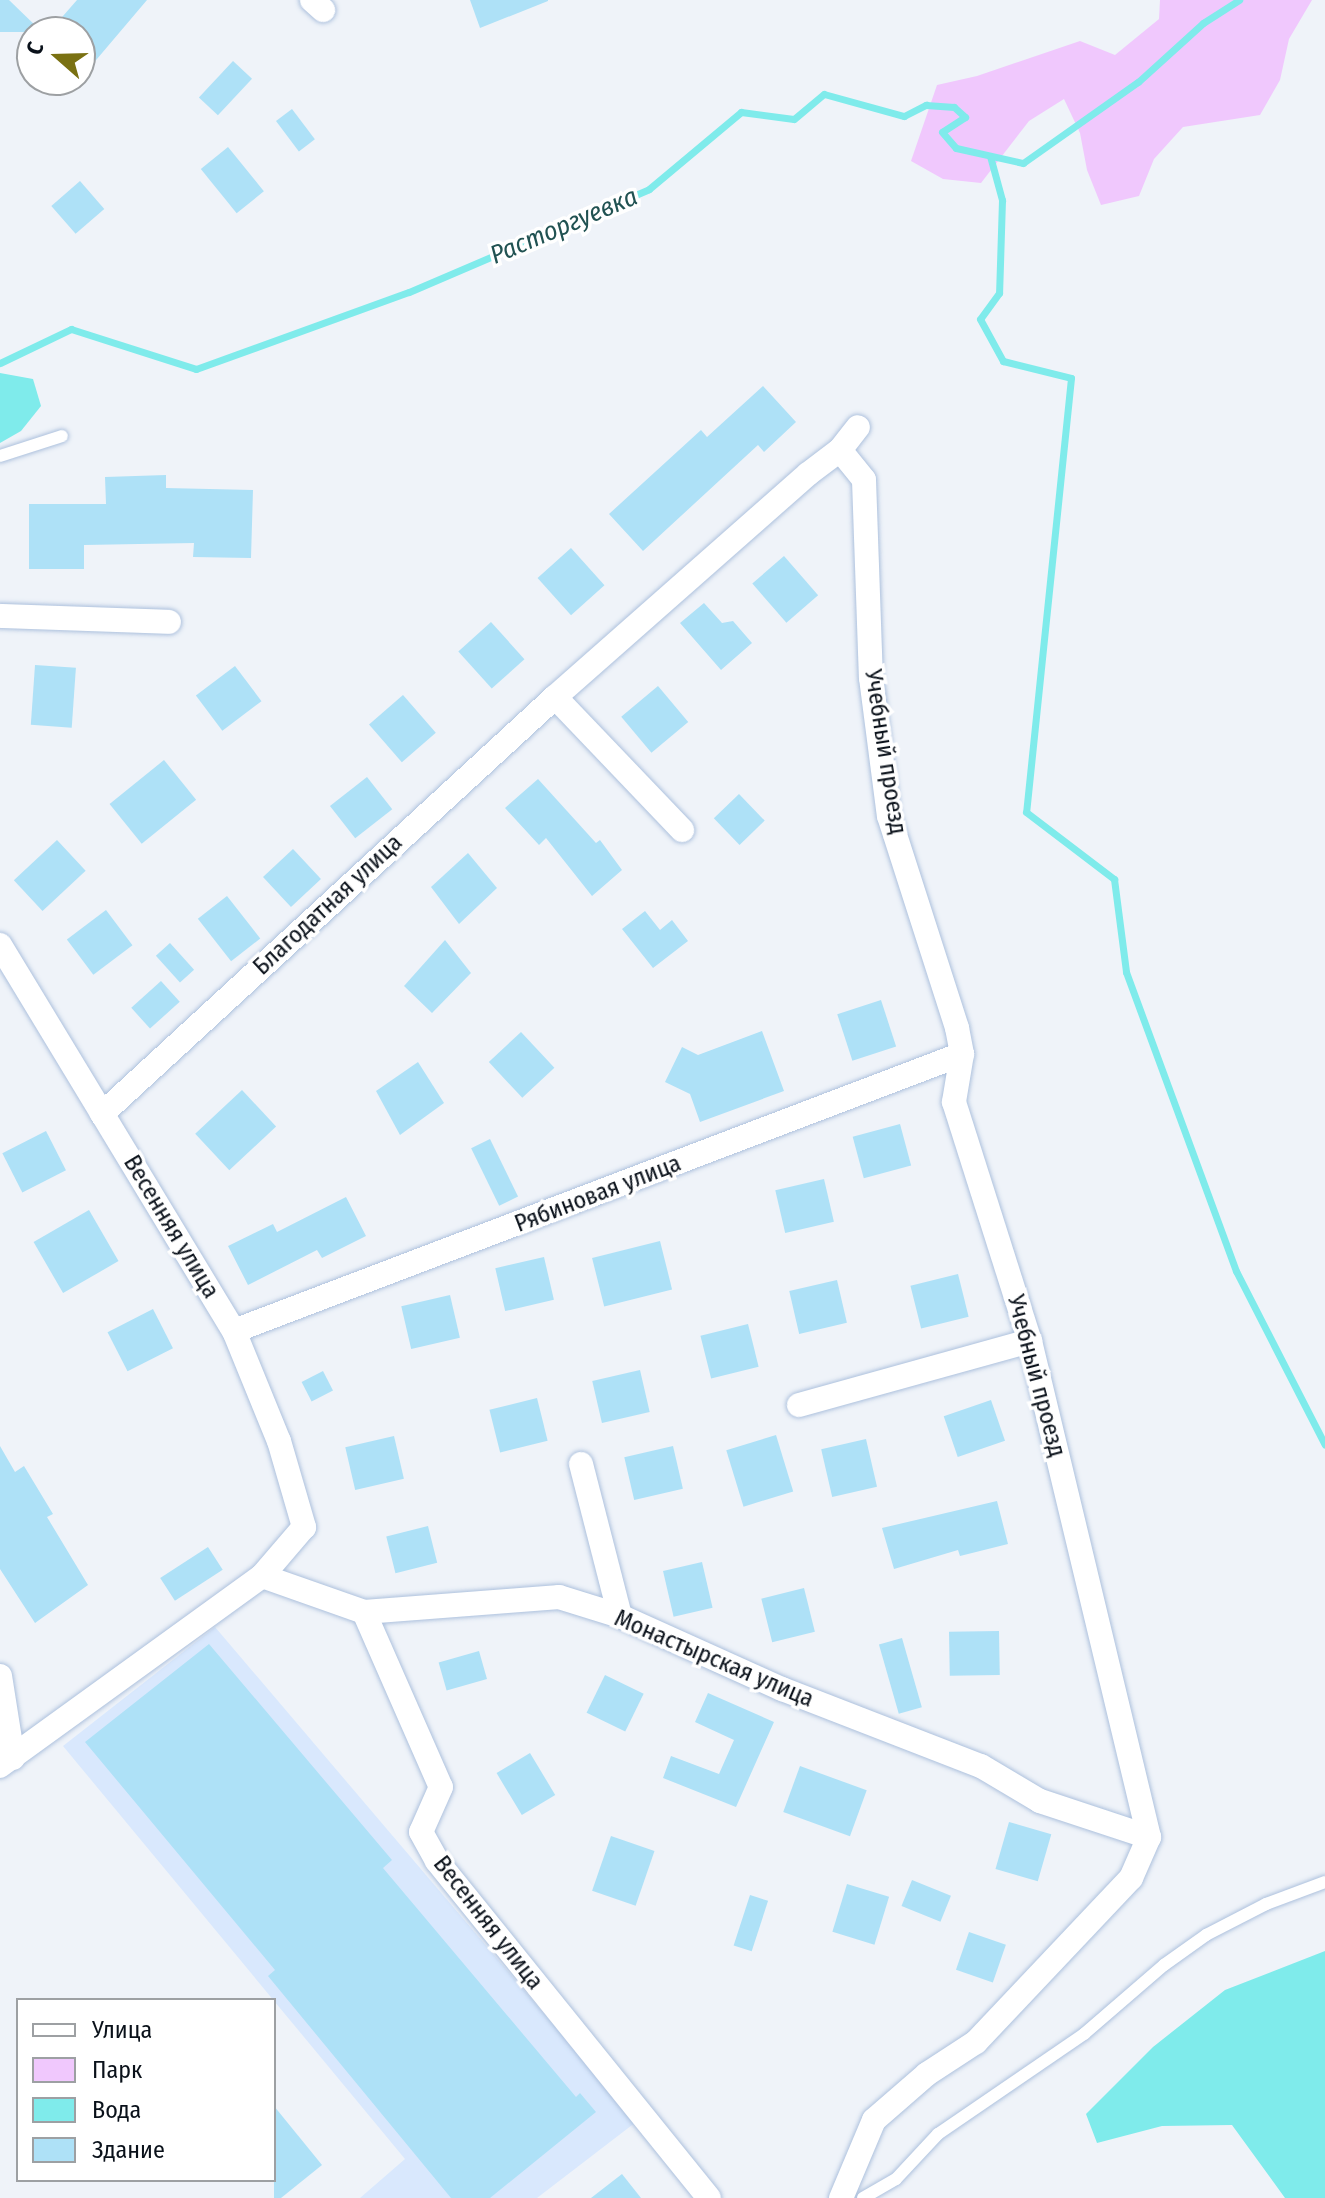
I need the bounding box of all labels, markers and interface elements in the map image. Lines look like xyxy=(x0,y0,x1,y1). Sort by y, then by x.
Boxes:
north arrow xyxy=(16,16,96,96)
text: С xyxy=(20,38,50,58)
water label: Расторгуевка xyxy=(486,181,642,271)
street label: Учебный проезд xyxy=(858,668,912,836)
street label: Благодатная улица xyxy=(248,829,408,981)
street label: Рябиновая улица xyxy=(511,1149,685,1239)
street label: Весенняя улица xyxy=(117,1150,225,1304)
street label: Учебный проезд xyxy=(1001,1292,1071,1460)
street label: Монастырская улица xyxy=(610,1604,818,1714)
street label: Весенняя улица xyxy=(427,1850,549,1996)
legend xyxy=(16,1998,276,2182)
text: Улица xyxy=(92,2016,152,2044)
text: Парк xyxy=(92,2056,142,2084)
text: Вода xyxy=(92,2096,141,2124)
text: Здание xyxy=(92,2136,165,2164)

